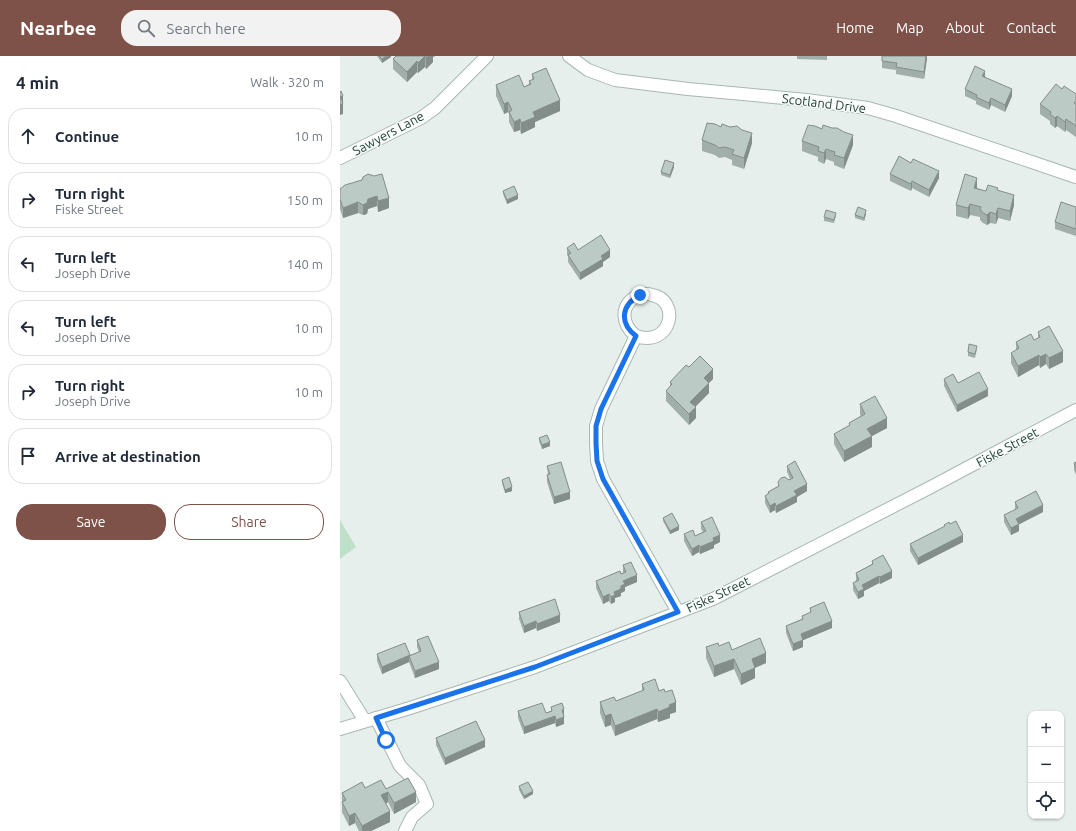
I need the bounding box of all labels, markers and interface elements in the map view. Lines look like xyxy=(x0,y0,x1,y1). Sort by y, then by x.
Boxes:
search box xyxy=(121,10,401,46)
text: Nearbee xyxy=(20,17,97,39)
icon: search xyxy=(135,17,157,39)
text: Search here xyxy=(167,20,246,37)
text: Home xyxy=(836,20,874,36)
text: Map xyxy=(896,20,924,36)
text: About xyxy=(946,20,985,36)
text: Contact xyxy=(1007,20,1056,36)
text: 4 min xyxy=(16,73,59,92)
text: Walk · 320 m xyxy=(250,75,324,89)
street label: Scotland Drive xyxy=(781,91,867,115)
street label: Sawyers Lane xyxy=(350,108,426,158)
icon: ahead xyxy=(17,125,39,147)
text: Continue xyxy=(55,128,119,145)
text: 10 m xyxy=(294,129,323,143)
text: Turn right xyxy=(55,185,125,202)
icon: right xyxy=(17,189,39,211)
text: 150 m xyxy=(287,193,323,207)
text: Fiske Street xyxy=(55,202,123,216)
text: Turn left xyxy=(55,249,116,266)
icon: left xyxy=(17,253,39,275)
text: 140 m xyxy=(287,257,323,271)
text: Joseph Drive xyxy=(55,266,131,280)
route end xyxy=(631,286,649,304)
text: Turn left xyxy=(55,313,116,330)
icon: left xyxy=(17,317,39,339)
text: 10 m xyxy=(294,321,323,335)
text: Joseph Drive xyxy=(55,330,131,344)
text: Turn right xyxy=(55,377,125,394)
icon: right xyxy=(17,381,39,403)
text: 10 m xyxy=(294,385,323,399)
text: Joseph Drive xyxy=(55,394,131,408)
street label: Fiske Street xyxy=(974,425,1040,469)
icon: arrive xyxy=(17,445,39,467)
text: Arrive at destination xyxy=(55,448,201,465)
button: Save xyxy=(16,504,166,540)
button: Share xyxy=(174,504,324,540)
street label: Fiske Street xyxy=(684,573,752,615)
map controls xyxy=(1028,711,1064,819)
button: + xyxy=(1028,711,1064,747)
route start xyxy=(377,731,395,749)
button: − xyxy=(1028,747,1064,783)
button: locate xyxy=(1028,783,1064,819)

